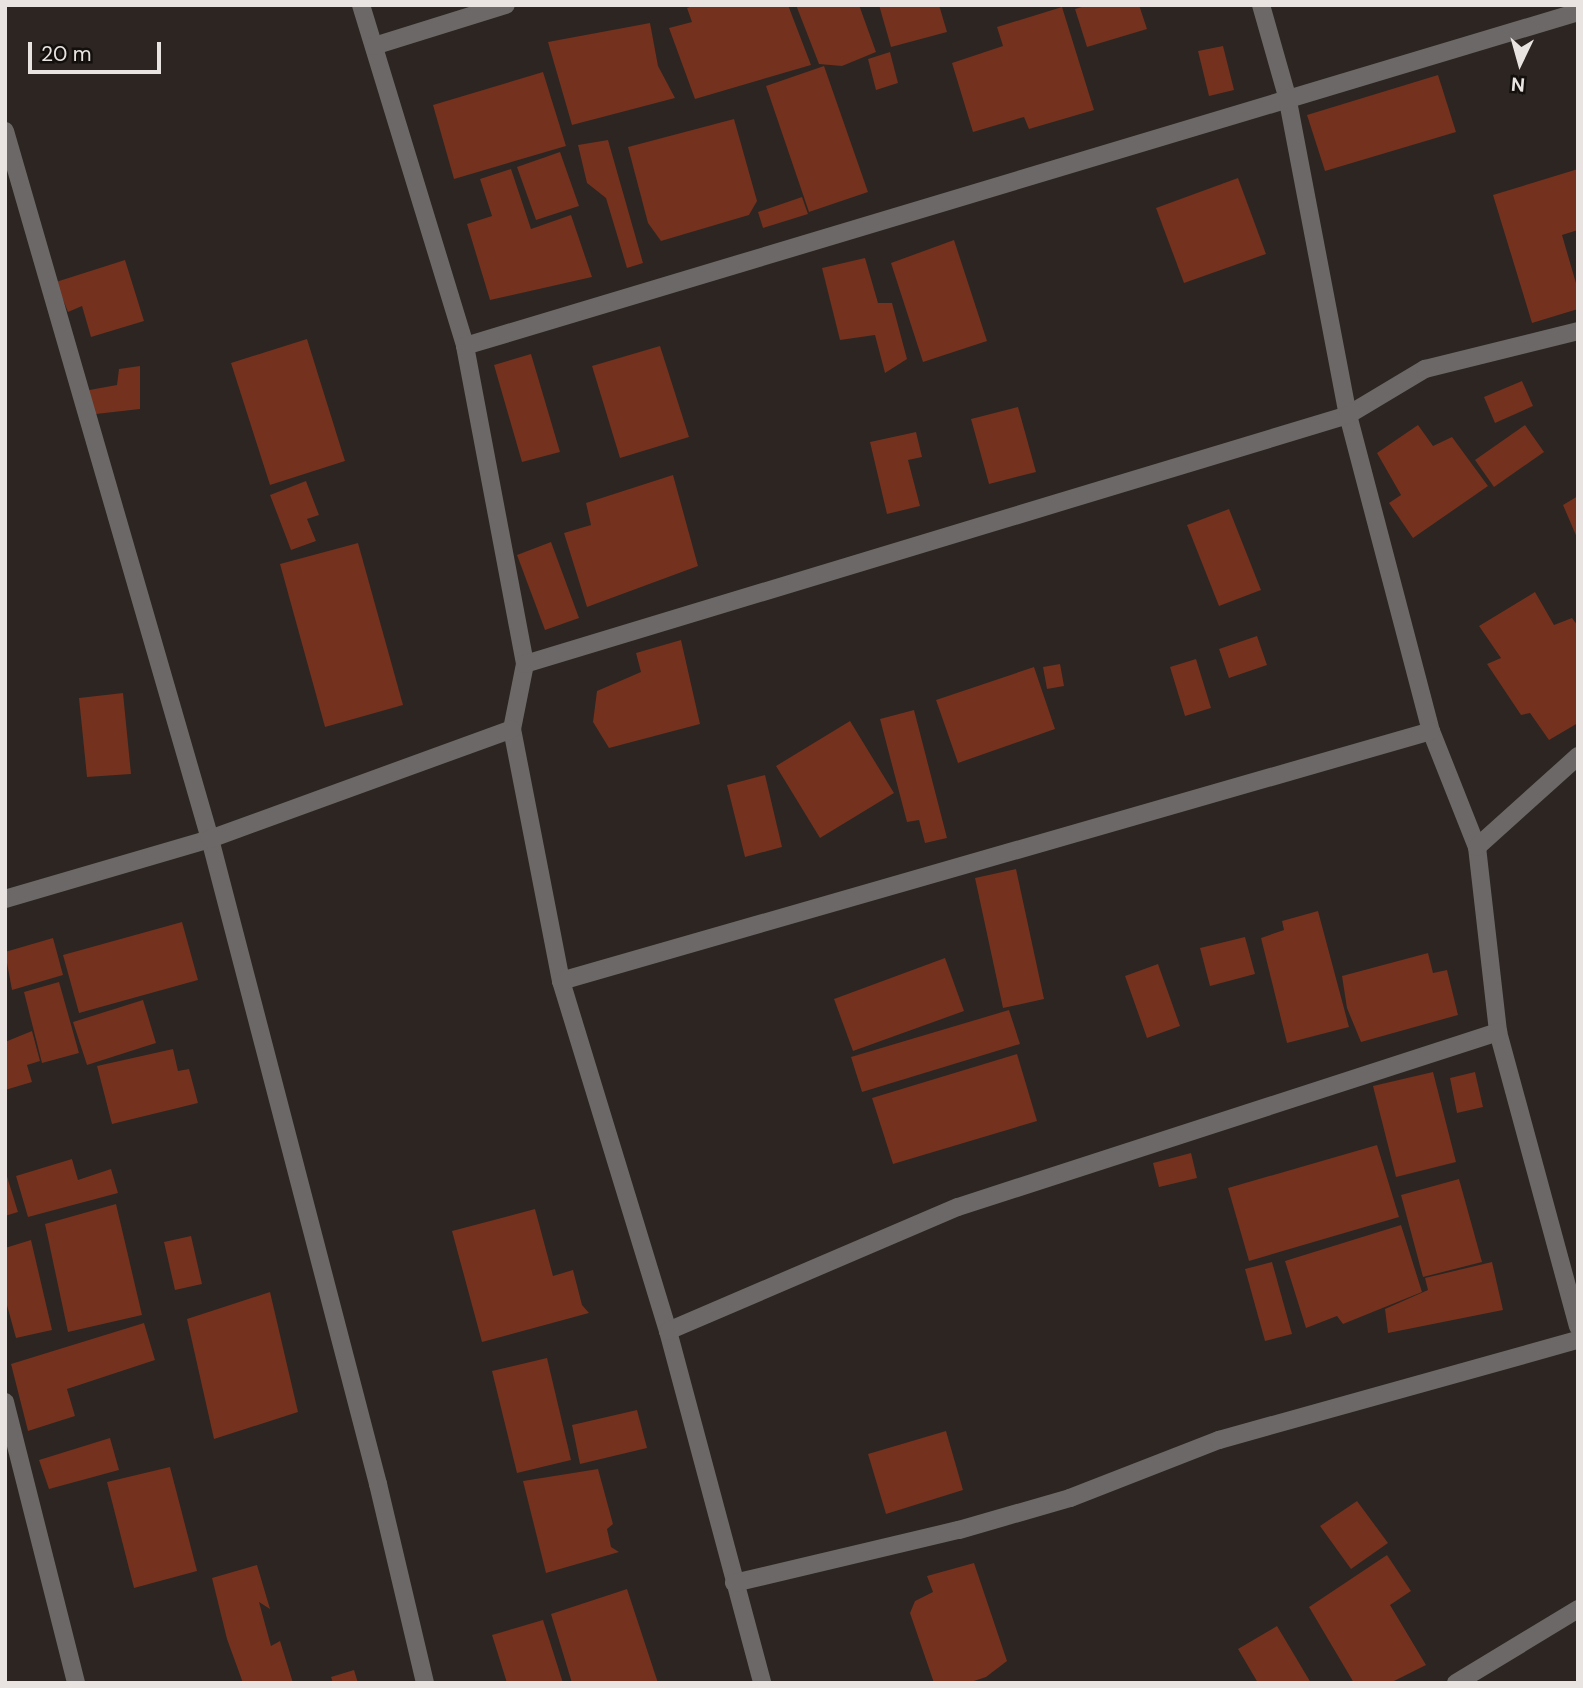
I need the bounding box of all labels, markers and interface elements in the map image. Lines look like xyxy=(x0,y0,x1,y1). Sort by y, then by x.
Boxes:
scale bar xyxy=(32,28,164,72)
north arrow xyxy=(1485,28,1555,98)
text: 20 m xyxy=(41,40,92,68)
text: N xyxy=(1510,71,1526,97)

